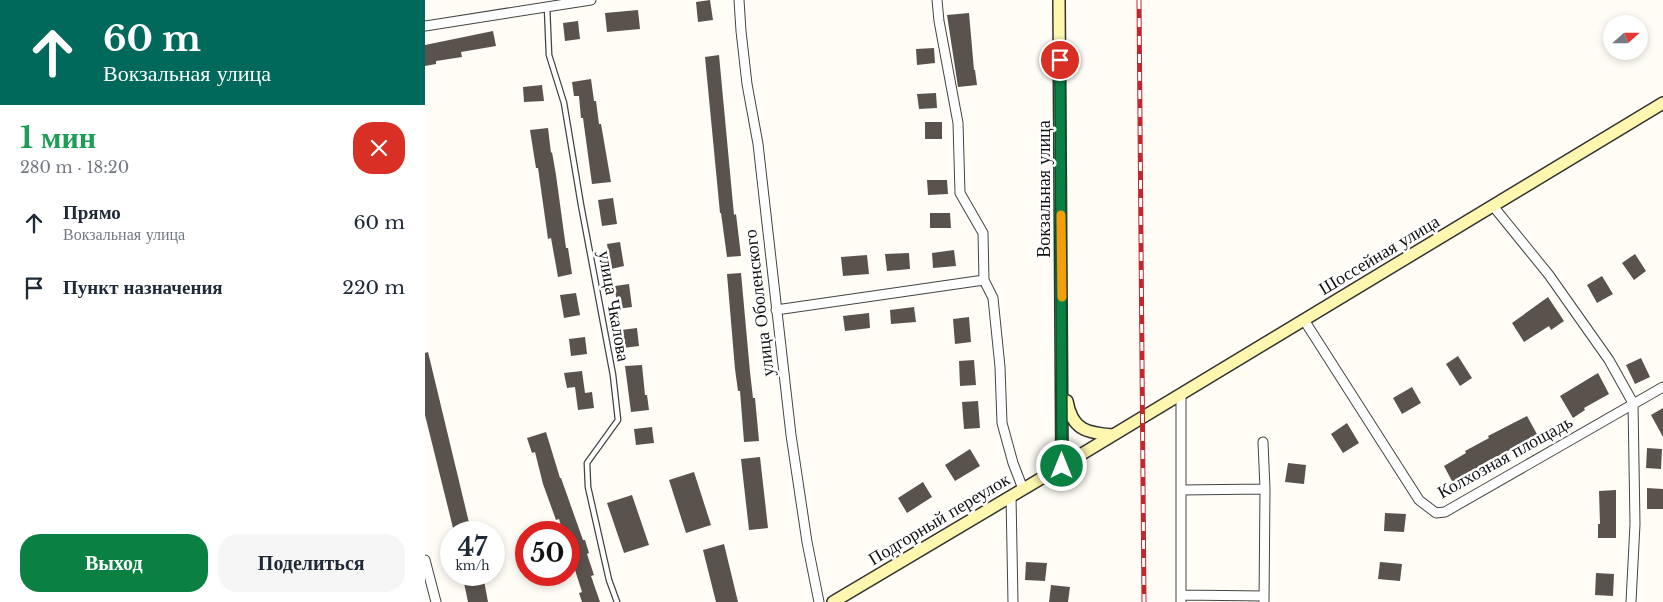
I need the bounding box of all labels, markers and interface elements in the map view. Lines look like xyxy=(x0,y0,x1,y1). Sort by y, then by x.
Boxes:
north arrow xyxy=(1603,15,1647,60)
map controls xyxy=(1603,15,1648,60)
text: 60 m xyxy=(103,17,201,60)
icon: ahead xyxy=(20,20,85,85)
pin xyxy=(1039,39,1081,81)
icon: arrive xyxy=(1046,46,1074,74)
text: Вокзальная улица xyxy=(103,60,271,87)
text: 1 мин xyxy=(20,119,96,156)
street label: Вокзальная улица xyxy=(1033,120,1055,258)
button: close xyxy=(353,122,405,174)
text: 280 m · 18:20 xyxy=(20,157,129,177)
text: Прямо xyxy=(63,201,121,224)
icon: ahead xyxy=(20,209,48,237)
street label: Шоссейная улица xyxy=(1315,210,1443,300)
text: 60 m xyxy=(353,211,405,234)
text: Вокзальная улица xyxy=(63,224,185,244)
street label: улица Оболенского xyxy=(739,228,779,378)
street label: улица Чкалова xyxy=(593,249,635,363)
icon: arrive xyxy=(20,274,48,302)
text: Пункт назначения xyxy=(63,276,223,299)
text: 220 m xyxy=(342,276,405,299)
street label: Колхозная площадь xyxy=(1434,411,1576,503)
position arrow xyxy=(1035,439,1087,491)
street label: Подгорный переулок xyxy=(864,468,1014,570)
speed limit sign: 50 xyxy=(515,521,580,586)
text: 47 xyxy=(458,532,487,563)
button: Выход xyxy=(20,534,208,592)
button: Поделиться xyxy=(218,534,405,592)
text: km/h xyxy=(455,558,490,573)

